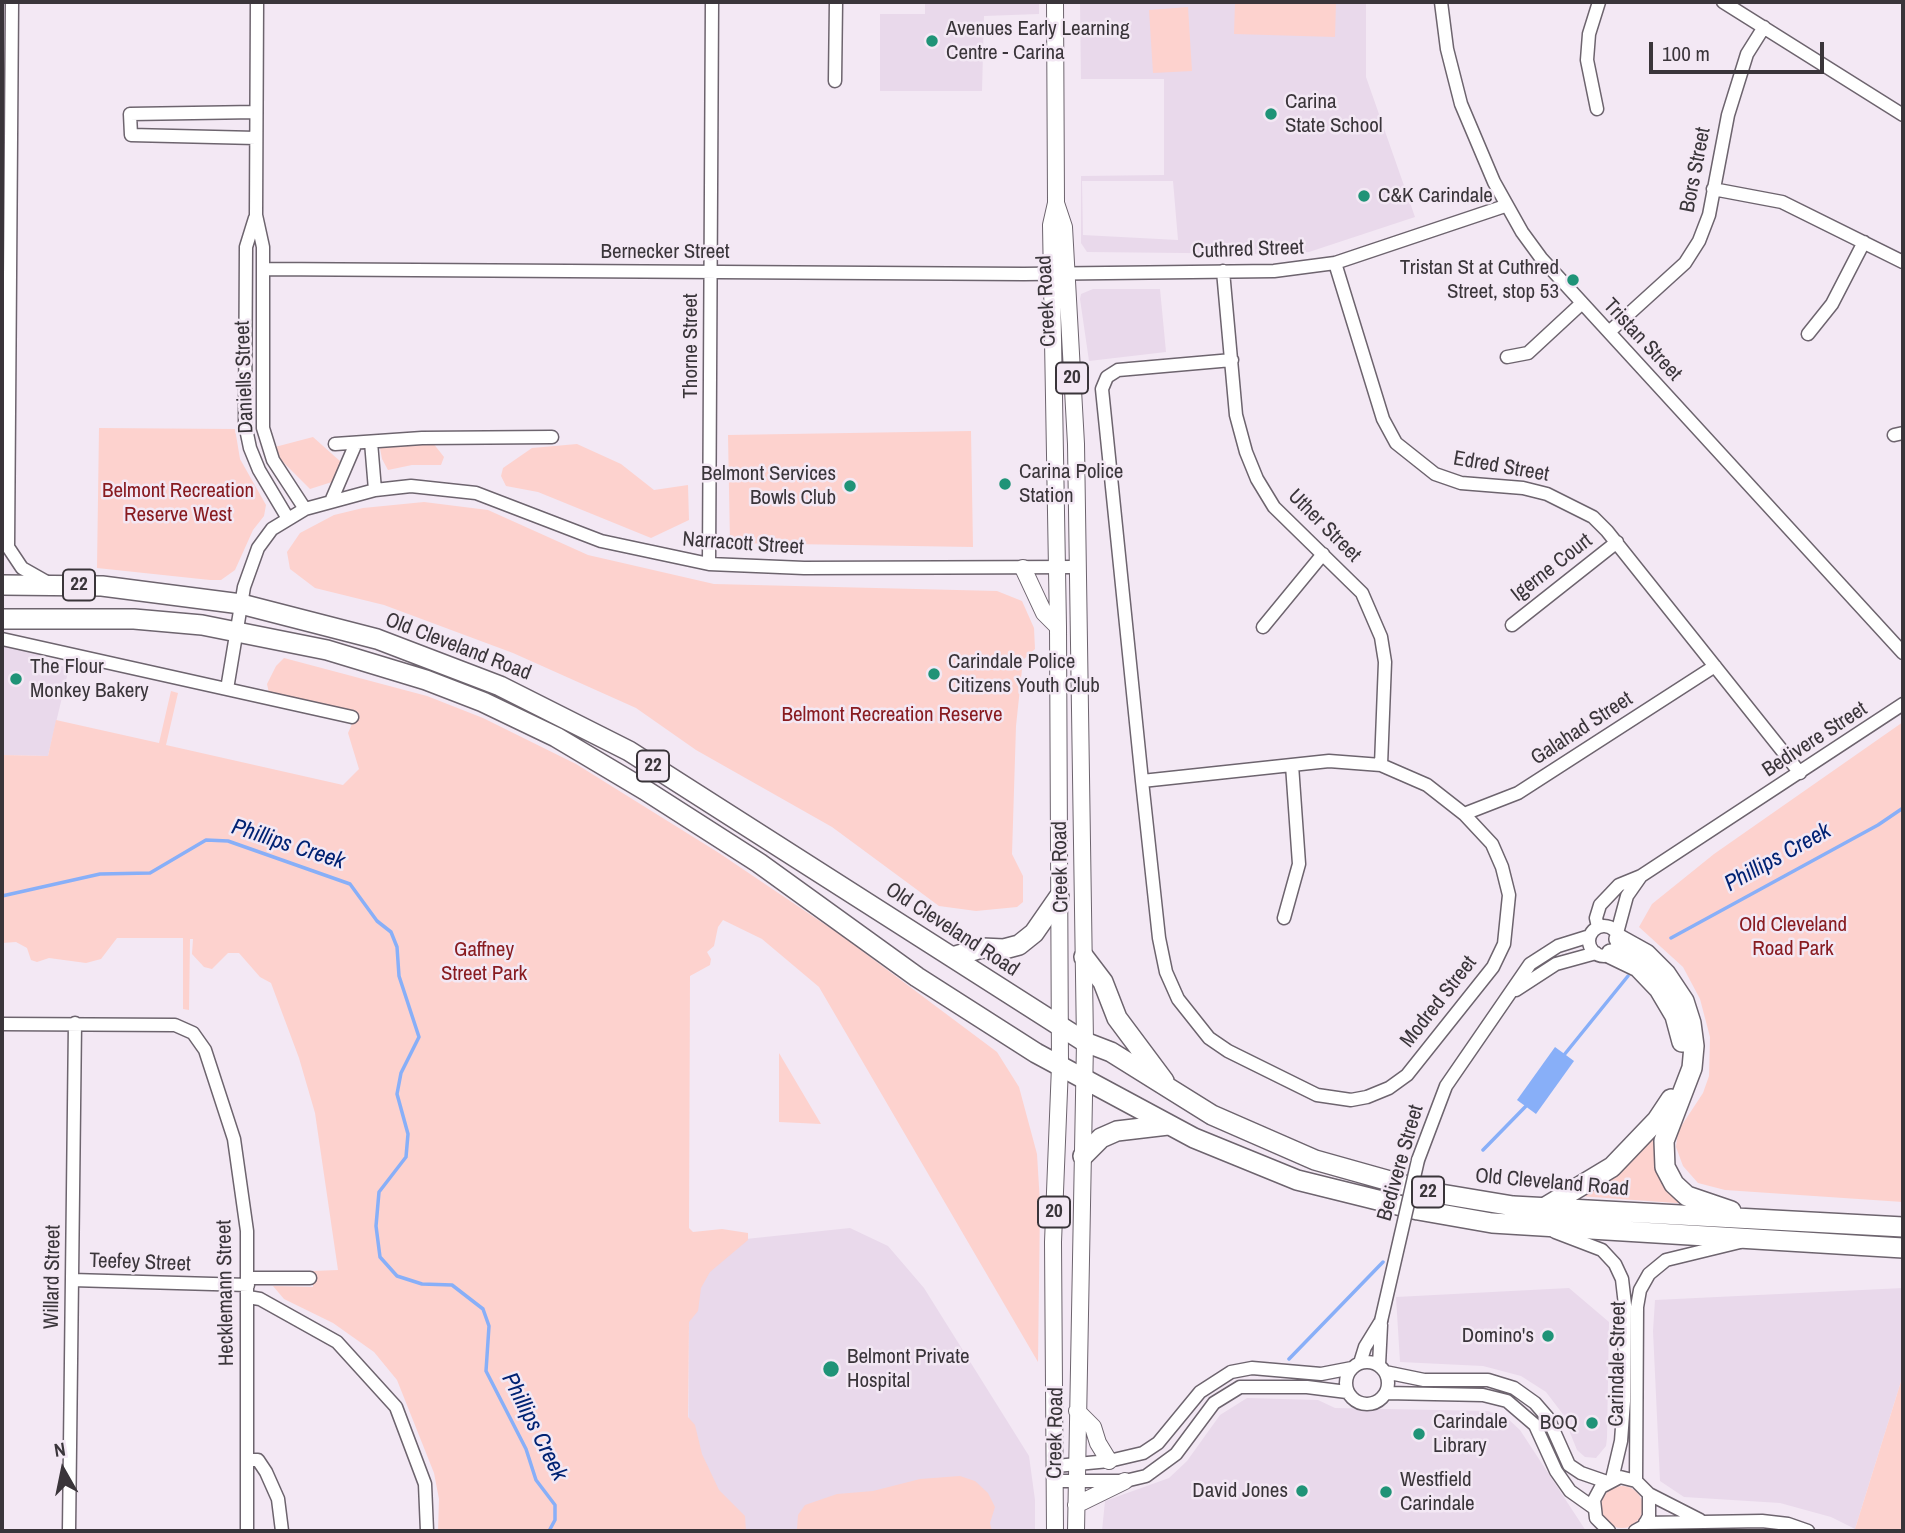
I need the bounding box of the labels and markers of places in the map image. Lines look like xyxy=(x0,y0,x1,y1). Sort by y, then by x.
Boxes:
place label: Avenues Early Learning Centre - Carina xyxy=(946,16,1129,66)
marker: Avenues Early Learning Centre - Carina xyxy=(924,33,940,49)
place label: Carina State School xyxy=(1285,89,1383,139)
marker: Carina State School xyxy=(1263,106,1279,122)
place label: C&K Carindale xyxy=(1378,183,1493,209)
marker: C&K Carindale xyxy=(1356,188,1372,204)
place label: Tristan St at Cuthred Street, stop 53 xyxy=(1400,255,1559,305)
marker: Tristan St at Cuthred Street, stop 53 xyxy=(1565,272,1581,288)
place label: Carina Police Station xyxy=(1019,459,1123,509)
place label: Belmont Services Bowls Club xyxy=(701,461,836,511)
marker: Carina Police Station xyxy=(997,476,1013,492)
marker: Belmont Services Bowls Club xyxy=(842,478,858,494)
place label: Carindale Police Citizens Youth Club xyxy=(948,649,1100,699)
place label: The Flour Monkey Bakery xyxy=(30,654,149,704)
marker: Carindale Police Citizens Youth Club xyxy=(926,666,942,682)
marker: The Flour Monkey Bakery xyxy=(8,671,24,687)
place label: Domino's xyxy=(1462,1323,1534,1349)
marker: Domino's xyxy=(1540,1328,1556,1344)
place label: Belmont Private Hospital xyxy=(847,1344,970,1394)
marker: Belmont Private Hospital xyxy=(821,1359,841,1379)
place label: Carindale Library xyxy=(1433,1409,1508,1459)
place label: BOQ xyxy=(1540,1410,1578,1436)
marker: BOQ xyxy=(1584,1415,1600,1431)
marker: Carindale Library xyxy=(1411,1426,1427,1442)
place label: Westfield Carindale xyxy=(1400,1467,1475,1517)
place label: David Jones xyxy=(1192,1478,1288,1504)
marker: David Jones xyxy=(1294,1483,1310,1499)
marker: Westfield Carindale xyxy=(1378,1484,1394,1500)

